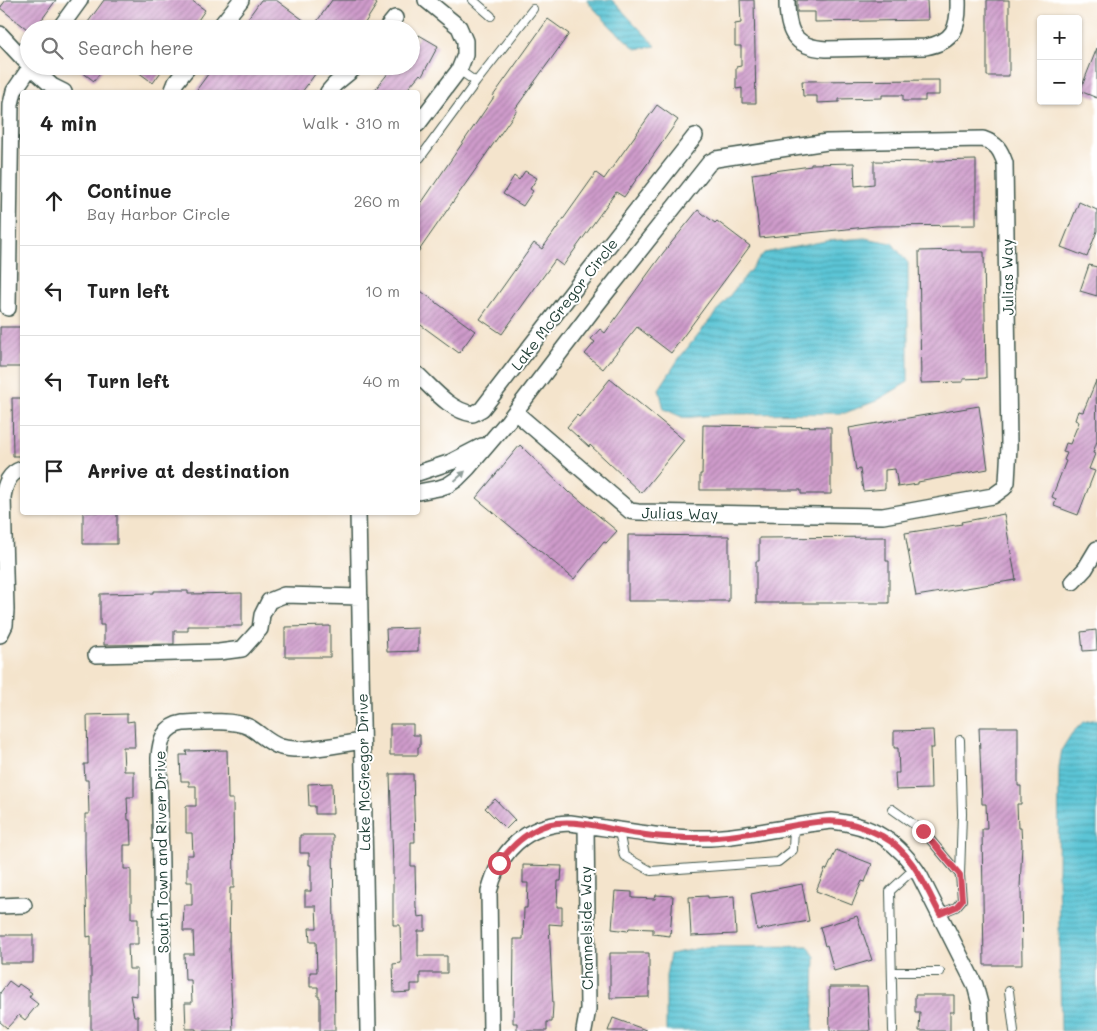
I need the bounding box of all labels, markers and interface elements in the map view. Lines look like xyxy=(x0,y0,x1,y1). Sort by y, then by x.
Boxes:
map controls xyxy=(1037,15,1082,105)
button: + xyxy=(1037,15,1082,60)
search box xyxy=(20,20,420,75)
icon: search xyxy=(38,34,66,62)
text: Search here xyxy=(78,35,194,60)
button: − xyxy=(1037,60,1082,105)
text: 4 min xyxy=(40,109,97,136)
text: Walk · 310 m xyxy=(302,112,400,133)
text: Continue xyxy=(87,178,172,203)
icon: ahead xyxy=(40,187,68,215)
text: 260 m xyxy=(354,190,400,211)
text: Bay Harbor Circle xyxy=(87,203,230,224)
street label: Lake McGregor Circle xyxy=(506,234,622,374)
street label: Julias Way xyxy=(996,238,1018,315)
icon: left xyxy=(40,277,68,305)
text: Turn left xyxy=(87,278,170,303)
text: 10 m xyxy=(365,280,400,301)
icon: left xyxy=(40,367,68,395)
text: Turn left xyxy=(87,368,170,393)
text: 40 m xyxy=(363,370,400,391)
icon: arrive xyxy=(40,457,68,485)
text: Arrive at destination xyxy=(87,458,290,483)
one-way arrow xyxy=(453,470,465,482)
street label: Julias Way xyxy=(642,502,719,524)
street label: Lake McGregor Drive xyxy=(352,693,374,851)
street label: South Town and River Drive xyxy=(149,750,173,954)
route end xyxy=(912,820,935,843)
route start xyxy=(488,852,511,875)
street label: Channelside Way xyxy=(575,866,597,990)

